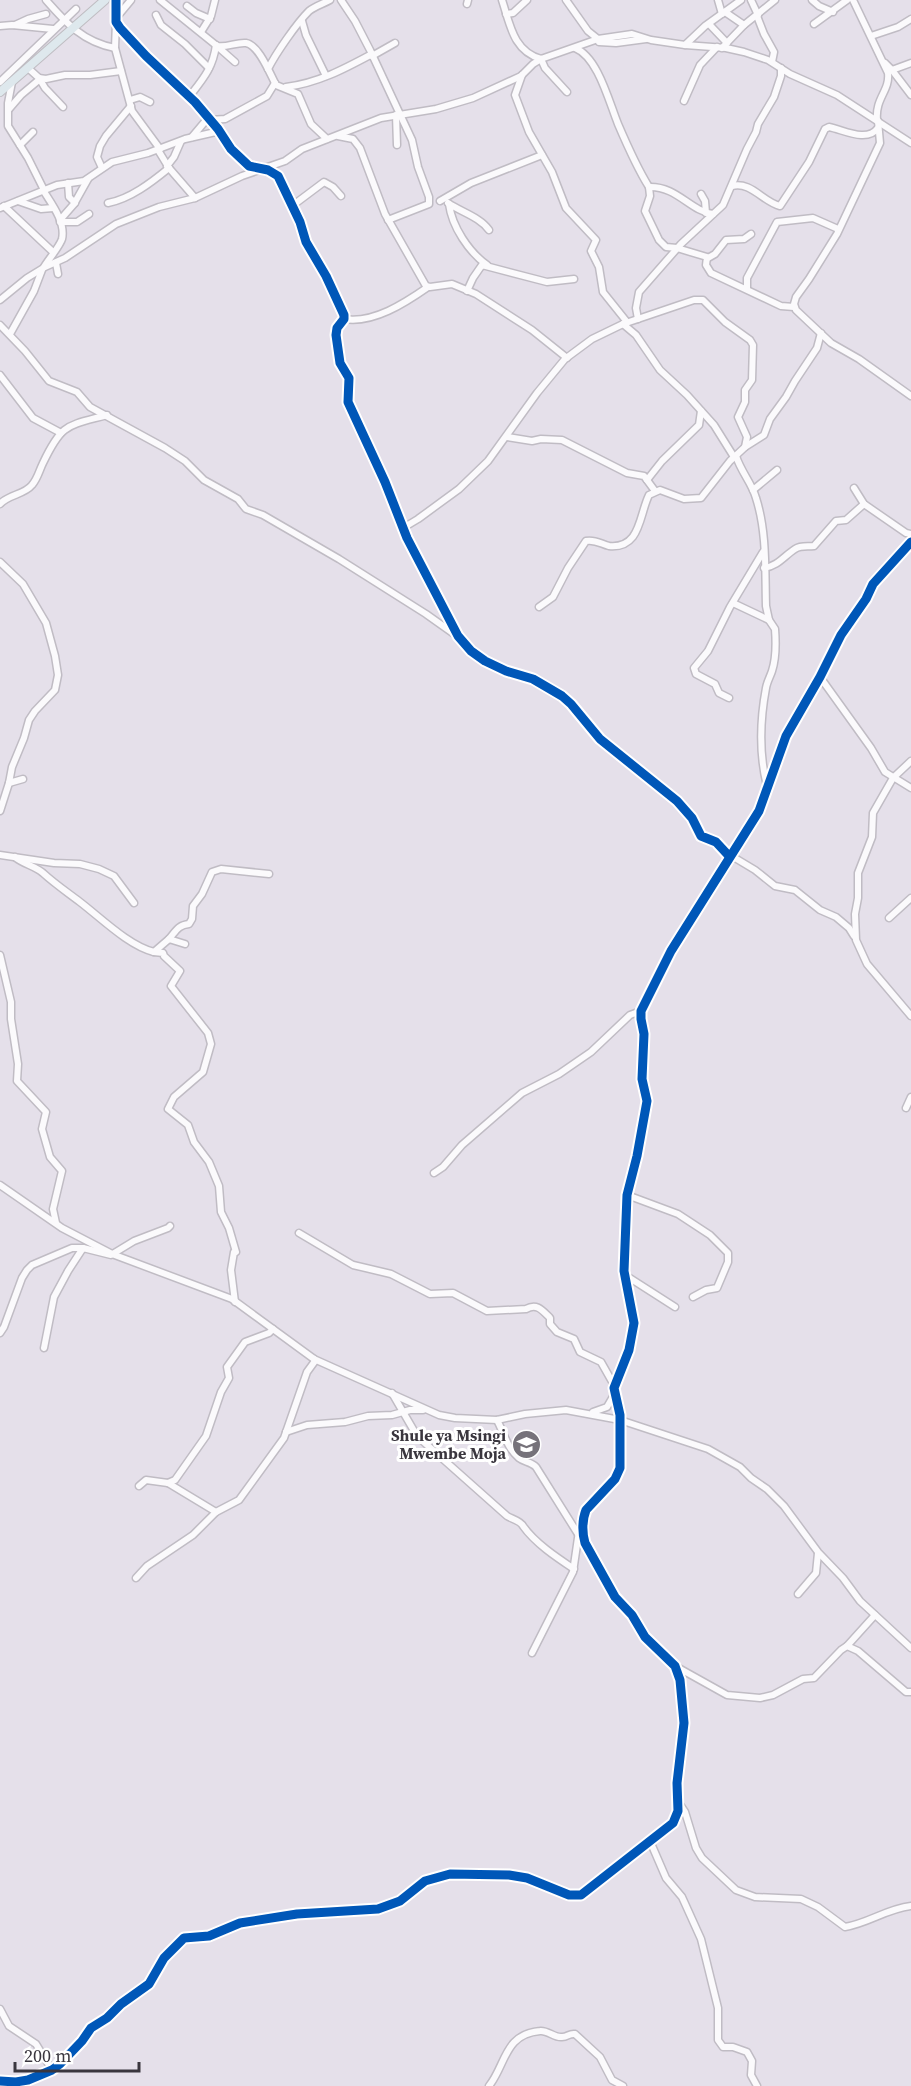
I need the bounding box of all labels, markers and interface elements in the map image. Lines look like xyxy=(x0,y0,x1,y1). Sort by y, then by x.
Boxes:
place label: Shule ya Msingi Mwembe Moja xyxy=(391,1424,506,1464)
school or university icon: Shule ya Msingi Mwembe Moja xyxy=(511,1428,543,1460)
scale bar xyxy=(15,2035,140,2073)
text: 200 m xyxy=(24,2043,71,2068)

